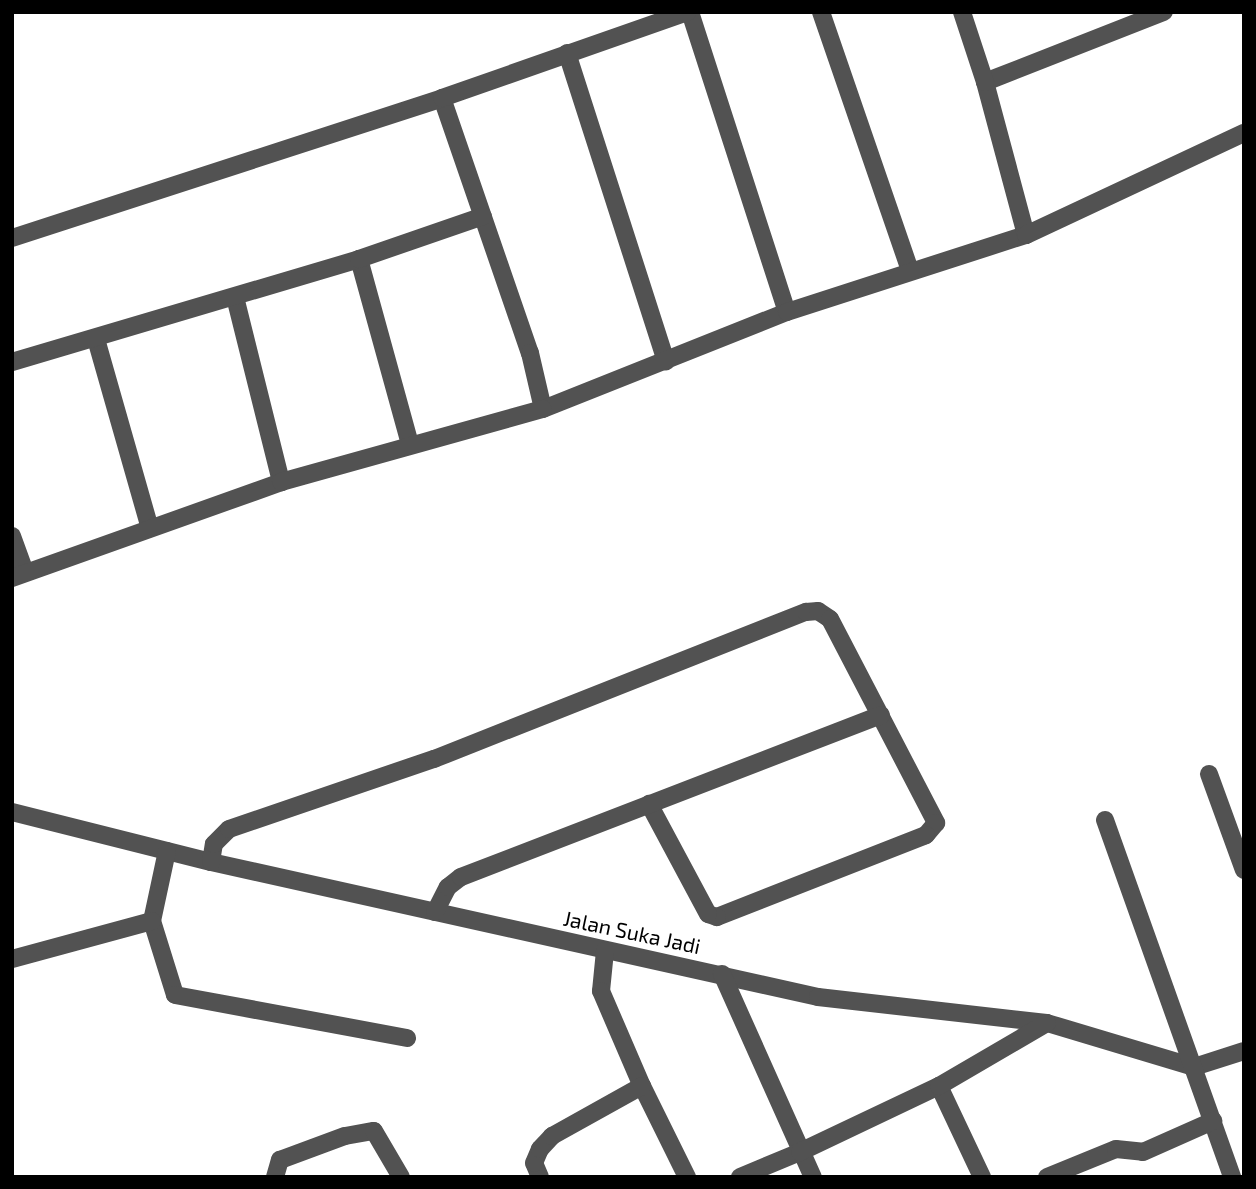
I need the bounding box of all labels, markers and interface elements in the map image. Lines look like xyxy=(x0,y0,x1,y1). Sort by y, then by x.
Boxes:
street label: Jalan Suka Jadi xyxy=(561,905,703,959)

